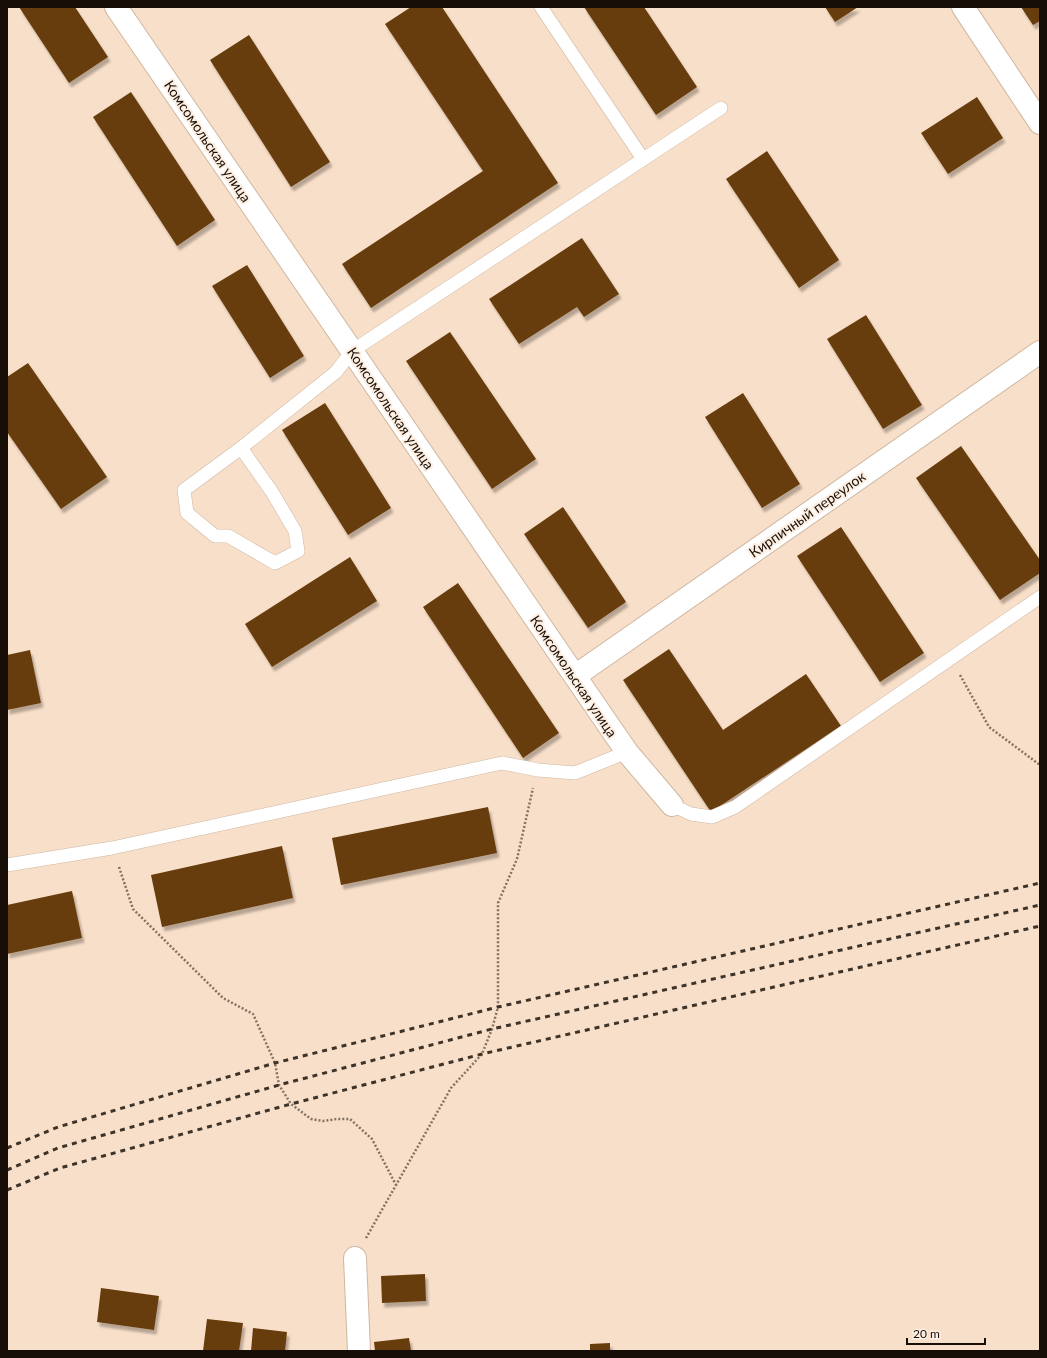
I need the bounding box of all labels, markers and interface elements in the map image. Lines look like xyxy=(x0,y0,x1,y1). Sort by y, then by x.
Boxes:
street label: Комсомольская улица xyxy=(161,77,255,205)
street label: Комсомольская улица xyxy=(344,344,438,472)
street label: Кирпичный переулок xyxy=(746,467,869,561)
street label: Комсомольская улица xyxy=(527,612,621,740)
scale bar xyxy=(907,1320,985,1346)
text: 20 m xyxy=(913,1326,940,1341)

